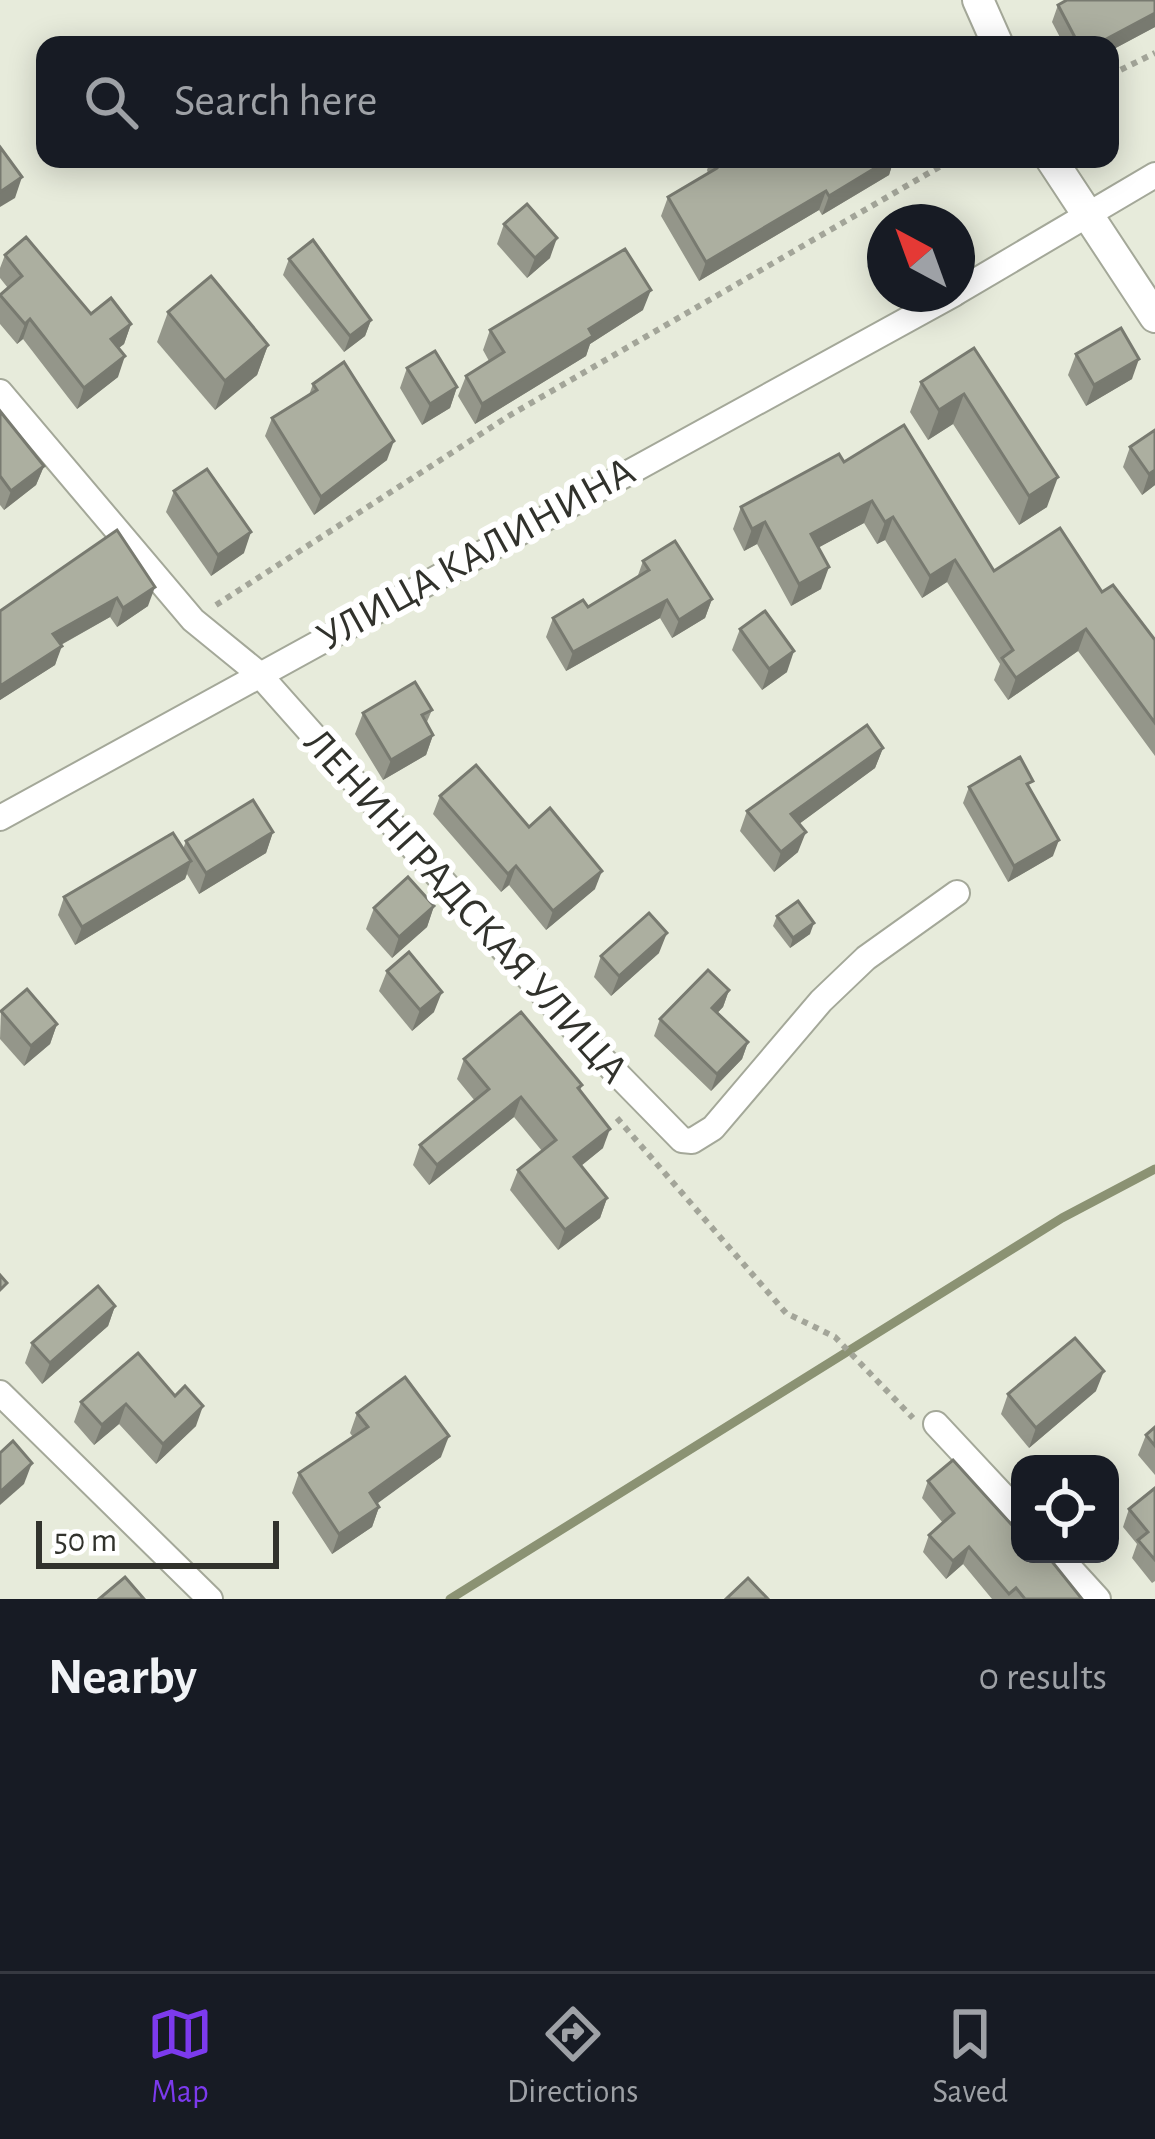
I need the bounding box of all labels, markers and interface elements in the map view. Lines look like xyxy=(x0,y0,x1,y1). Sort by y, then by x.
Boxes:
search box xyxy=(36,36,1119,168)
icon: search xyxy=(78,69,144,135)
text: Search here xyxy=(174,79,377,124)
north arrow xyxy=(867,204,975,312)
street label: УЛИЦА КАЛИНИНА xyxy=(310,449,642,659)
street label: ЛЕНИНГРАДСКАЯ УЛИЦА xyxy=(296,721,636,1091)
map controls xyxy=(1011,1455,1119,1563)
button: locate xyxy=(1011,1455,1119,1563)
scale bar xyxy=(36,1515,279,1568)
text: 50 m xyxy=(54,1525,117,1558)
text: Nearby xyxy=(48,1652,197,1703)
text: 0 results xyxy=(979,1658,1107,1697)
tab: Map xyxy=(147,2001,213,2113)
tab: Directions xyxy=(507,2001,638,2113)
tab: Saved xyxy=(932,2001,1008,2113)

